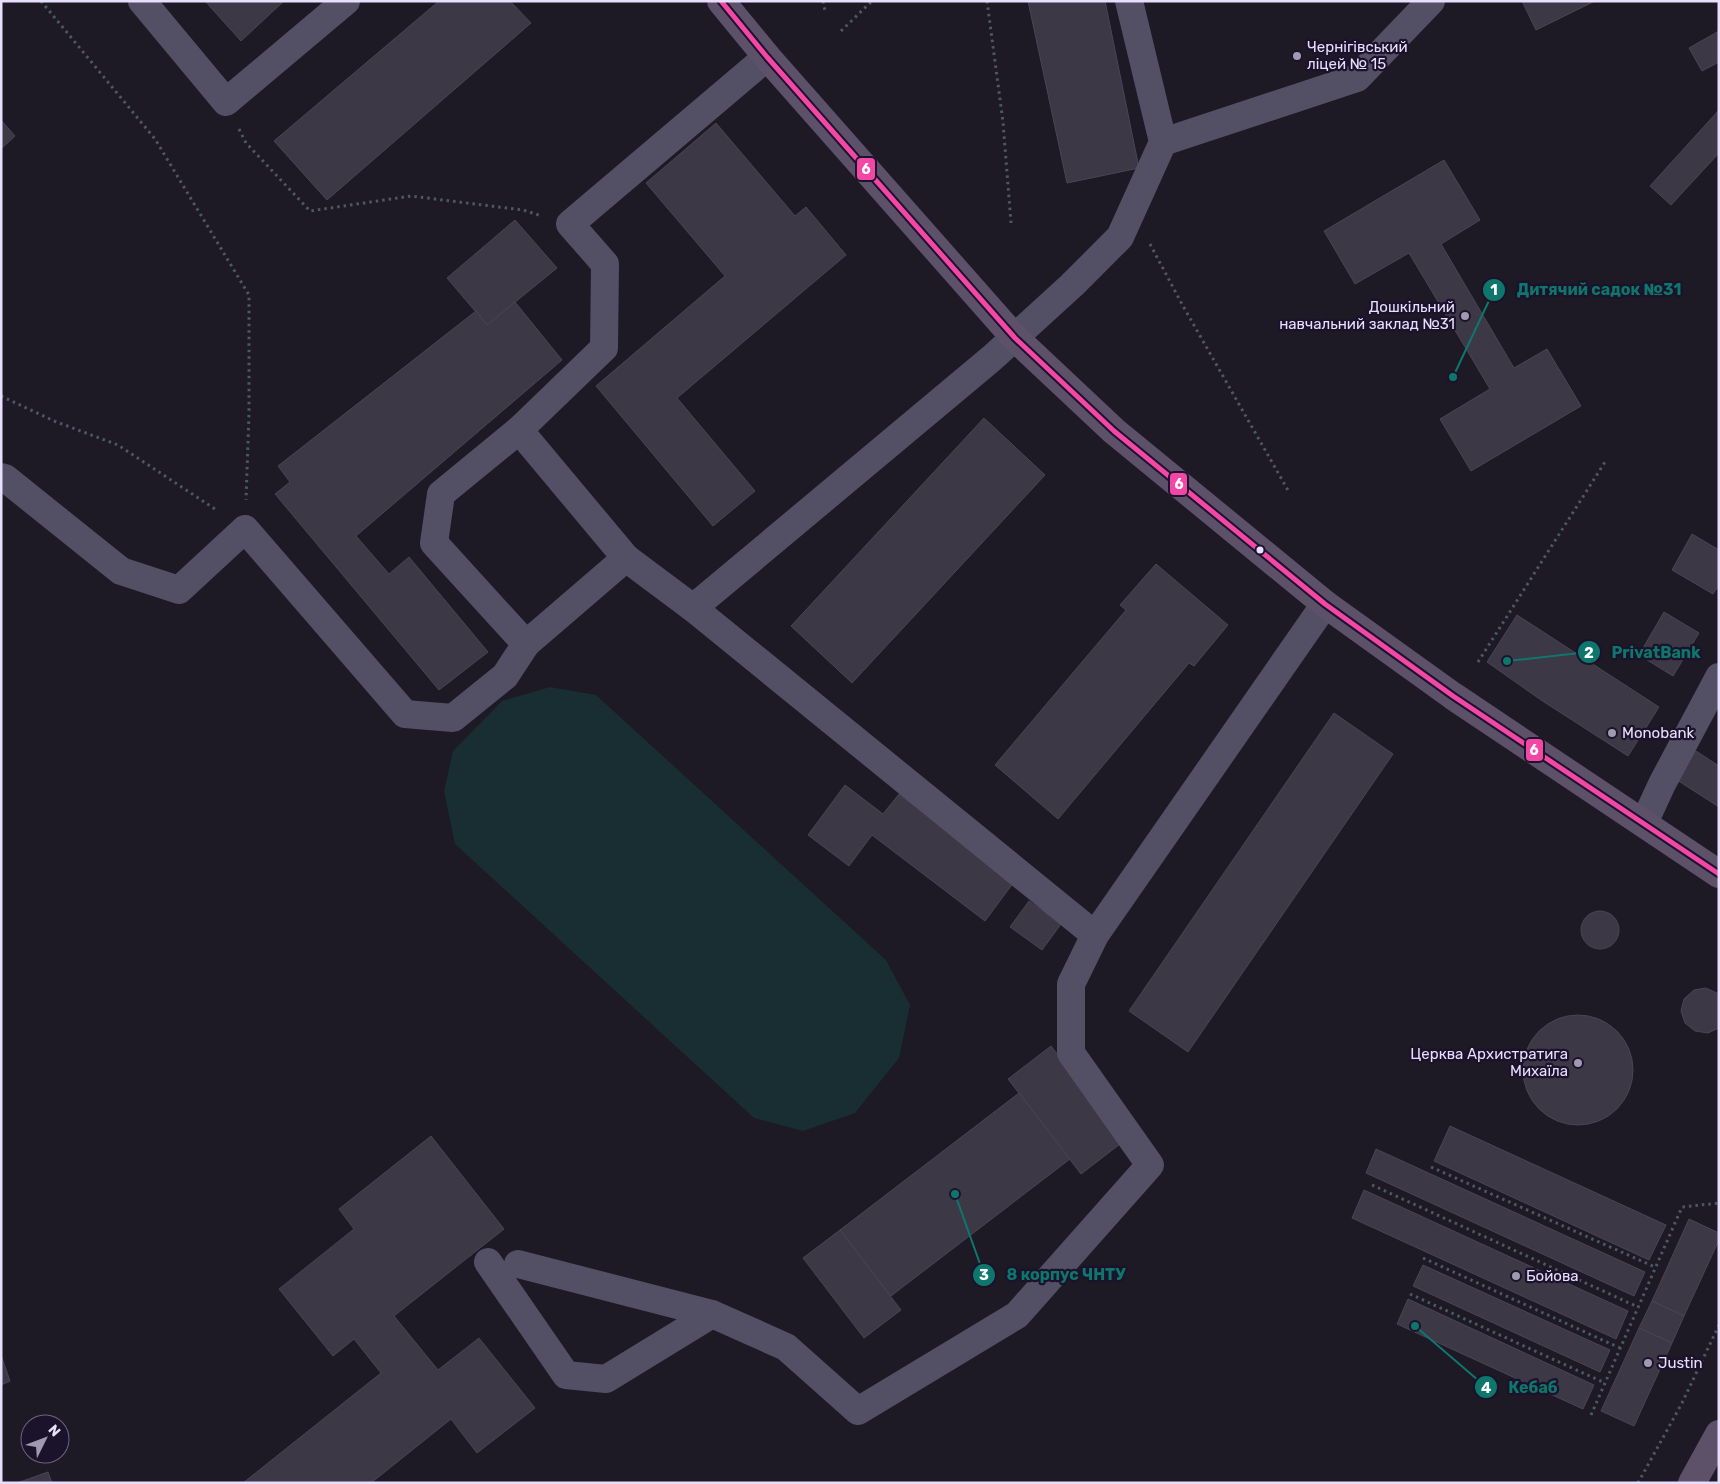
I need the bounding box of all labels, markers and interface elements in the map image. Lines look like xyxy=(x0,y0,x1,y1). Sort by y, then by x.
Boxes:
place label: Чернігівський ліцей № 15 xyxy=(1307,38,1408,73)
marker: Чернігівський ліцей № 15 xyxy=(1291,50,1303,62)
line badge: 6 xyxy=(856,157,876,181)
text: 6 xyxy=(861,161,871,178)
callout: Дитячий садок №31 xyxy=(1482,274,1692,305)
text: Дитячий садок №31 xyxy=(1517,280,1681,299)
text: 1 xyxy=(1490,281,1498,299)
place label: Дошкільний навчальний заклад №31 xyxy=(1279,298,1455,333)
marker: Дошкільний навчальний заклад №31 xyxy=(1459,310,1471,322)
line badge: 6 xyxy=(1169,472,1188,496)
text: 6 xyxy=(1174,476,1184,493)
unlabelled marker xyxy=(1255,545,1265,555)
callout: PrivatBank xyxy=(1576,637,1710,668)
text: PrivatBank xyxy=(1611,643,1701,662)
text: 2 xyxy=(1584,644,1594,662)
place label: Monobank xyxy=(1622,724,1695,742)
marker: Monobank xyxy=(1606,727,1618,739)
line badge: 6 xyxy=(1525,738,1544,762)
text: 6 xyxy=(1529,742,1539,759)
place label: Церква Архистратига Михаїла xyxy=(1410,1045,1568,1080)
marker: Церква Архистратига Михаїла xyxy=(1572,1057,1584,1069)
callout: 8 корпус ЧНТУ xyxy=(972,1259,1136,1290)
text: 8 корпус ЧНТУ xyxy=(1006,1265,1126,1284)
text: 3 xyxy=(979,1266,989,1284)
place label: Бойова xyxy=(1526,1267,1579,1285)
marker: Бойова xyxy=(1510,1270,1522,1282)
place label: Justin xyxy=(1658,1354,1703,1372)
marker: Justin xyxy=(1642,1357,1654,1369)
callout: Кебаб xyxy=(1473,1372,1568,1403)
text: Кебаб xyxy=(1508,1378,1558,1397)
text: 4 xyxy=(1481,1379,1491,1397)
north arrow xyxy=(20,1414,70,1464)
text: N xyxy=(45,1421,64,1440)

